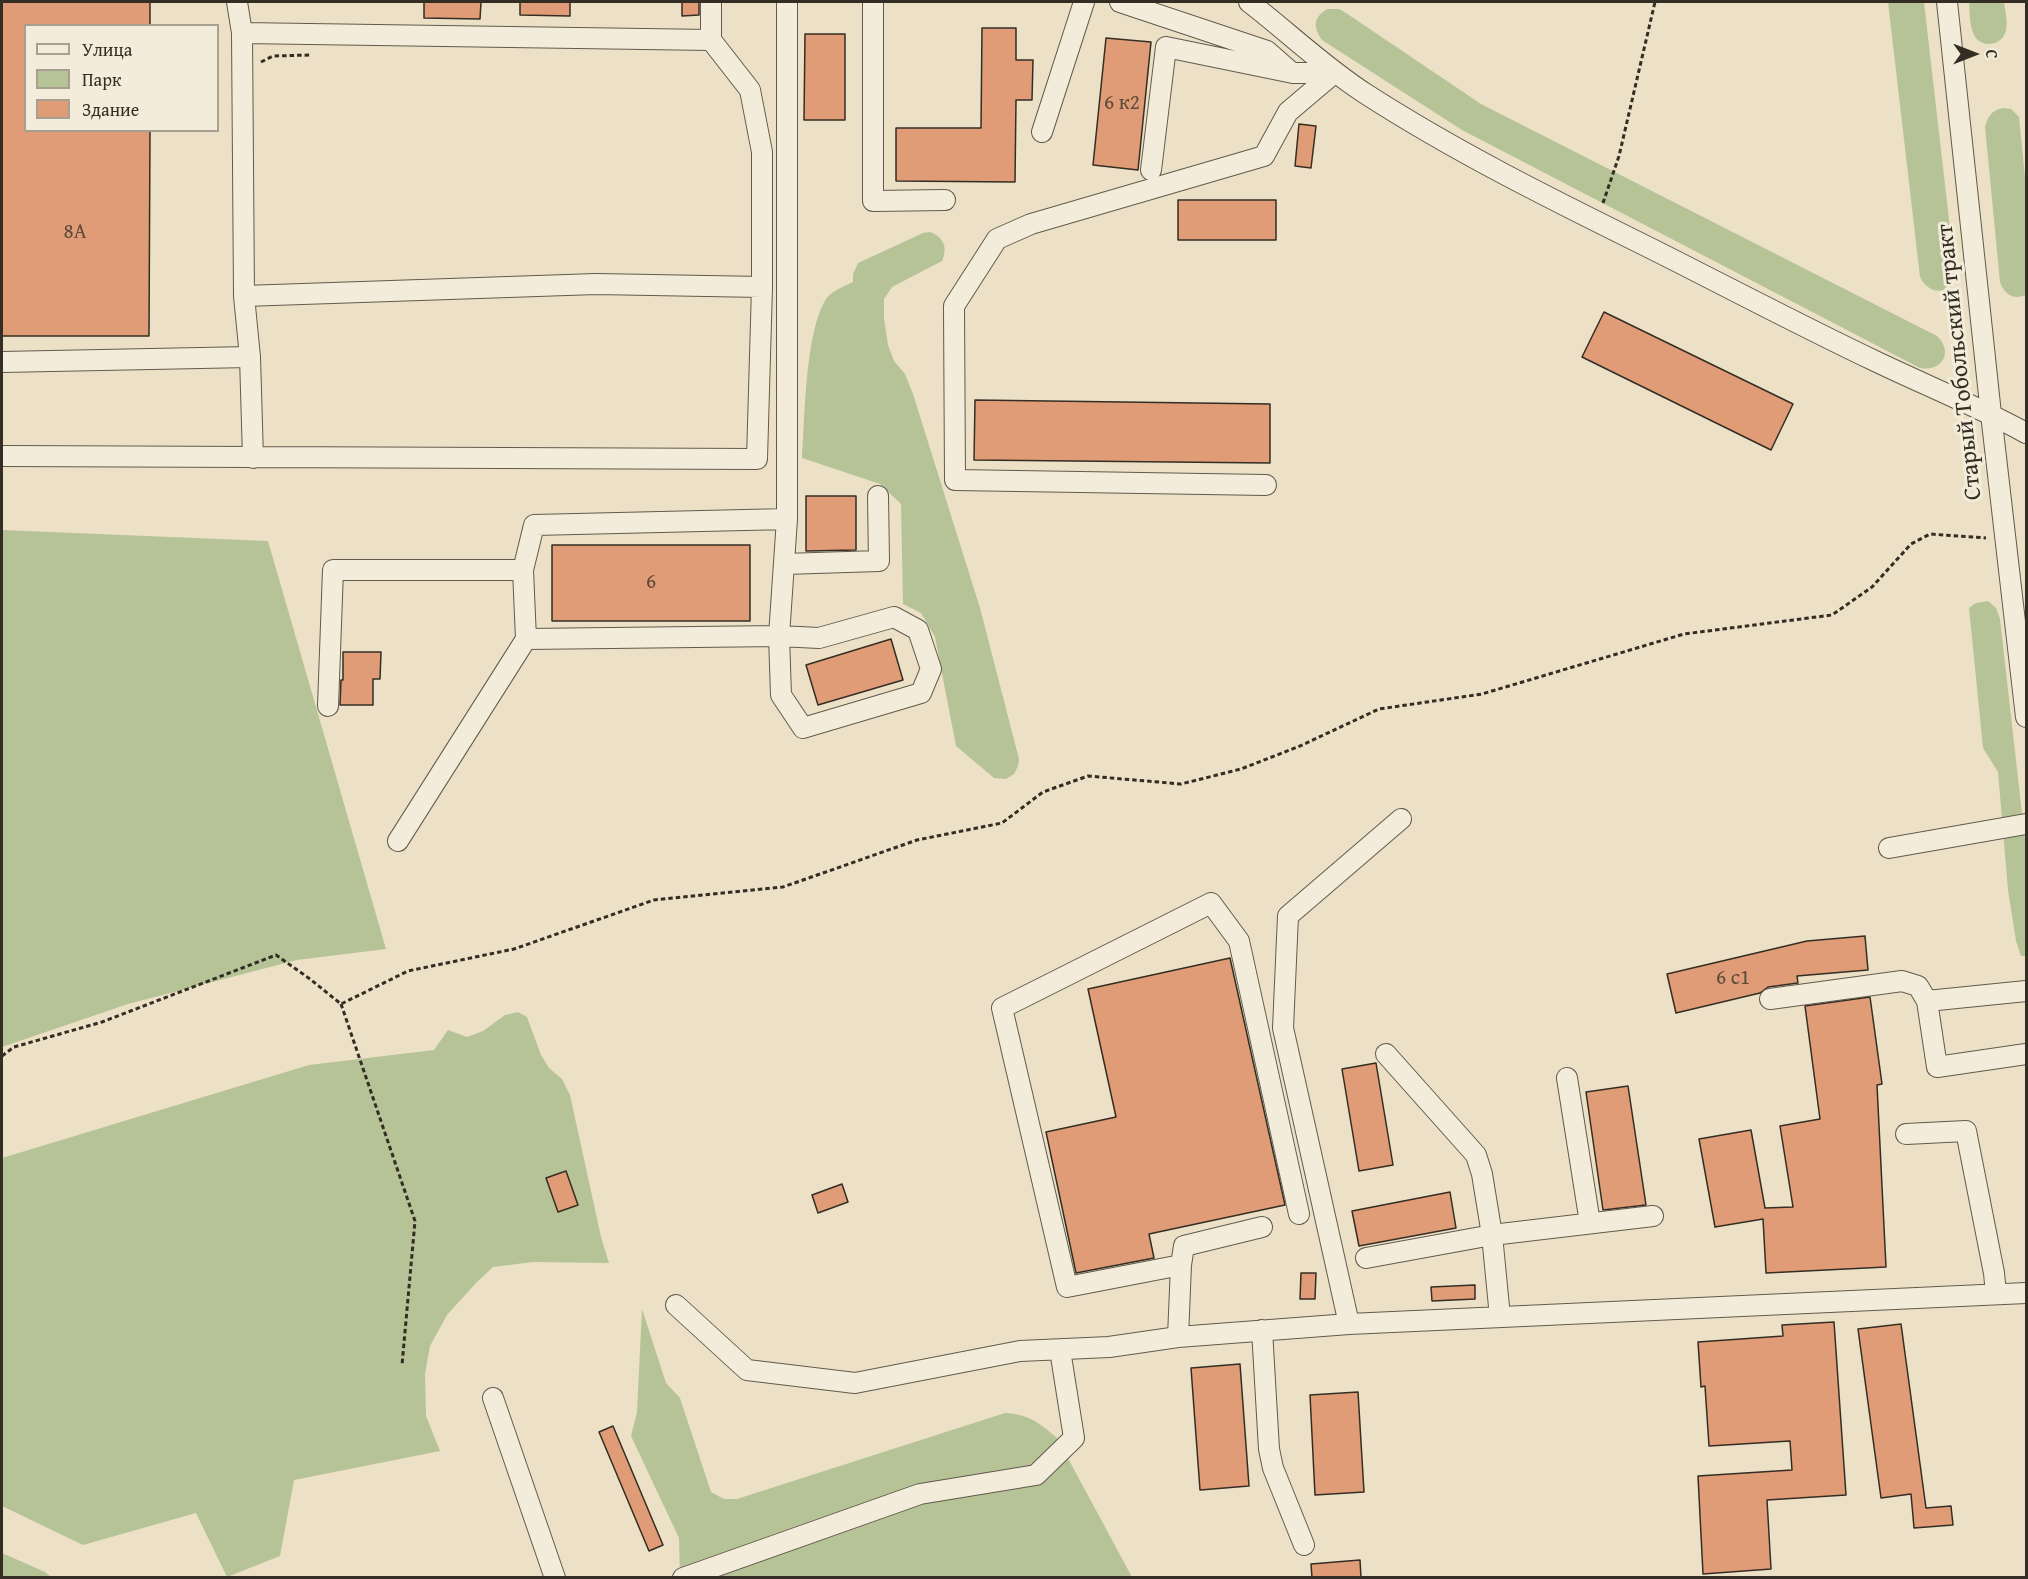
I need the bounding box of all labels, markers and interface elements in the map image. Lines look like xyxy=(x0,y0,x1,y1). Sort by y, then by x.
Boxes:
legend xyxy=(24,24,219,132)
north arrow xyxy=(1944,24,2004,84)
text: Улица xyxy=(82,36,132,63)
text: С xyxy=(1980,49,2004,59)
text: Парк xyxy=(82,66,121,93)
house number: 6 к2 xyxy=(1104,91,1140,117)
text: Здание xyxy=(82,96,139,123)
house number: 8А xyxy=(64,220,86,246)
street label: Старый Тобольский тракт xyxy=(1931,223,1989,501)
house number: 6 xyxy=(646,570,656,596)
house number: 6 с1 xyxy=(1716,966,1750,992)

